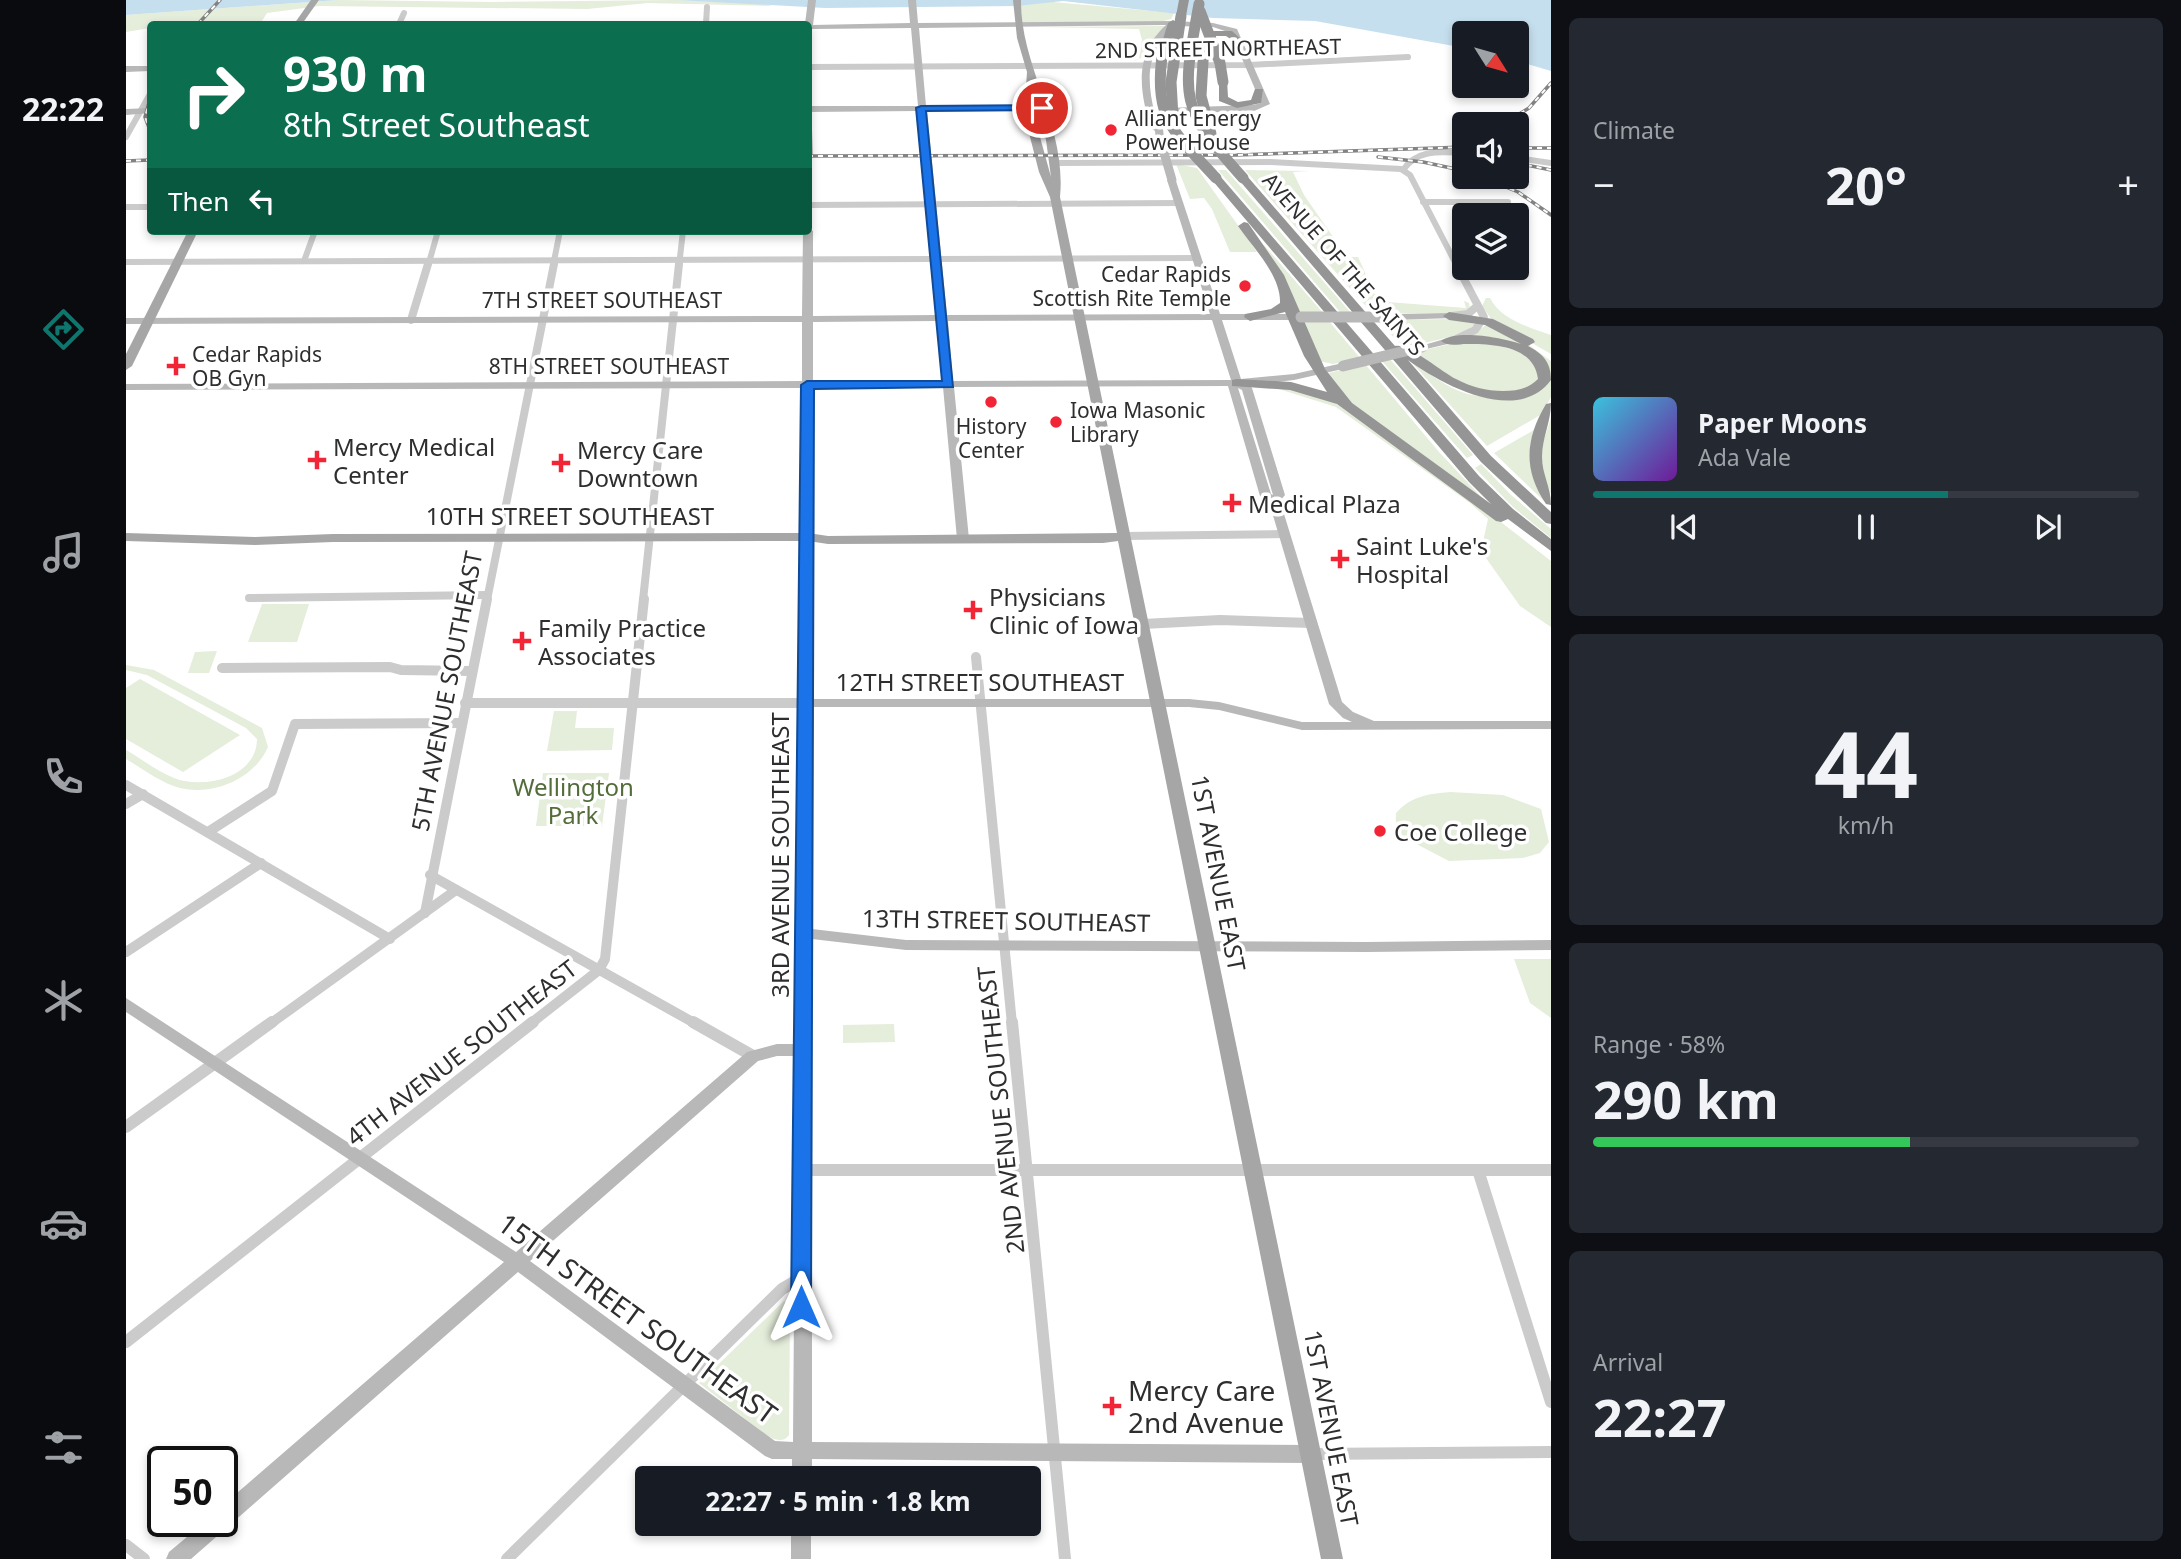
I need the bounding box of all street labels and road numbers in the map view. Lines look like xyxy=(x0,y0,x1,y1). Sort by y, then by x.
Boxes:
street label: 2ND STREET NORTHEAST xyxy=(1095,32,1342,64)
street label: AVENUE OF THE SAINTS xyxy=(1257,167,1431,361)
street label: 7TH STREET SOUTHEAST xyxy=(482,286,722,314)
street label: 8TH STREET SOUTHEAST xyxy=(489,352,729,380)
street label: 10TH STREET SOUTHEAST xyxy=(426,499,715,532)
street label: 5TH AVENUE SOUTHEAST xyxy=(403,548,489,834)
street label: 12TH STREET SOUTHEAST xyxy=(836,665,1125,698)
street label: 3RD AVENUE SOUTHEAST xyxy=(763,712,796,998)
street label: 1ST AVENUE EAST xyxy=(1184,772,1254,975)
street label: 13TH STREET SOUTHEAST xyxy=(862,901,1151,939)
street label: 4TH AVENUE SOUTHEAST xyxy=(339,951,584,1153)
street label: 2ND AVENUE SOUTHEAST xyxy=(968,964,1032,1255)
street label: 15TH STREET SOUTHEAST xyxy=(491,1204,786,1432)
street label: 1ST AVENUE EAST xyxy=(1297,1327,1367,1530)

